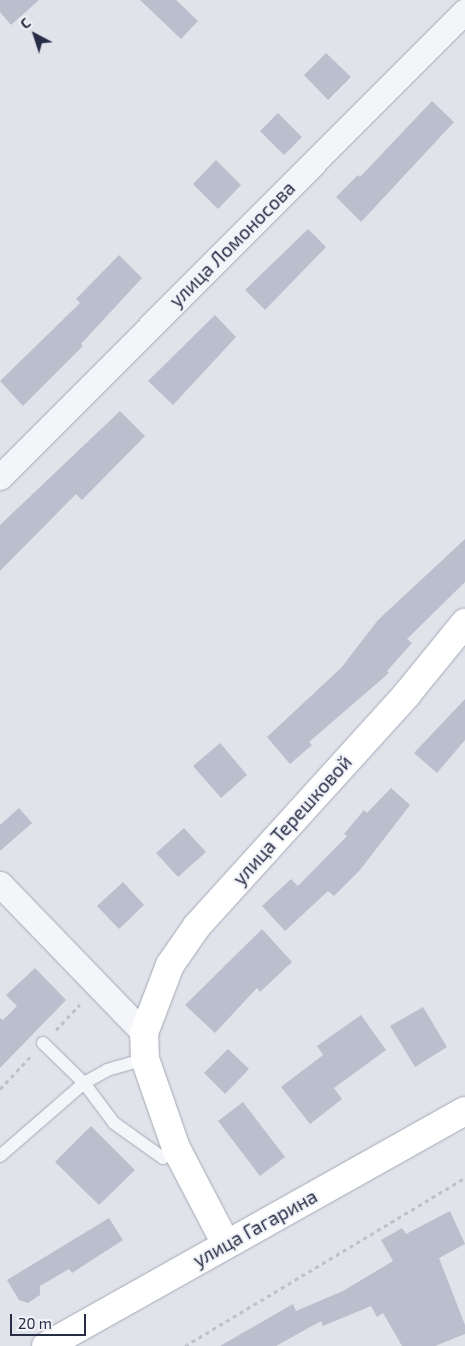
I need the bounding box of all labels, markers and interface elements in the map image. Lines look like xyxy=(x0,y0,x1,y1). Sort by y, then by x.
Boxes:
north arrow xyxy=(10,10,60,60)
text: С xyxy=(16,14,34,32)
street label: улица Ломоносова xyxy=(164,176,300,312)
street label: улица Терешковой xyxy=(228,750,356,890)
street label: улица Гагарина xyxy=(189,1184,321,1272)
scale bar xyxy=(12,1304,89,1336)
text: 20 m xyxy=(18,1314,52,1332)

